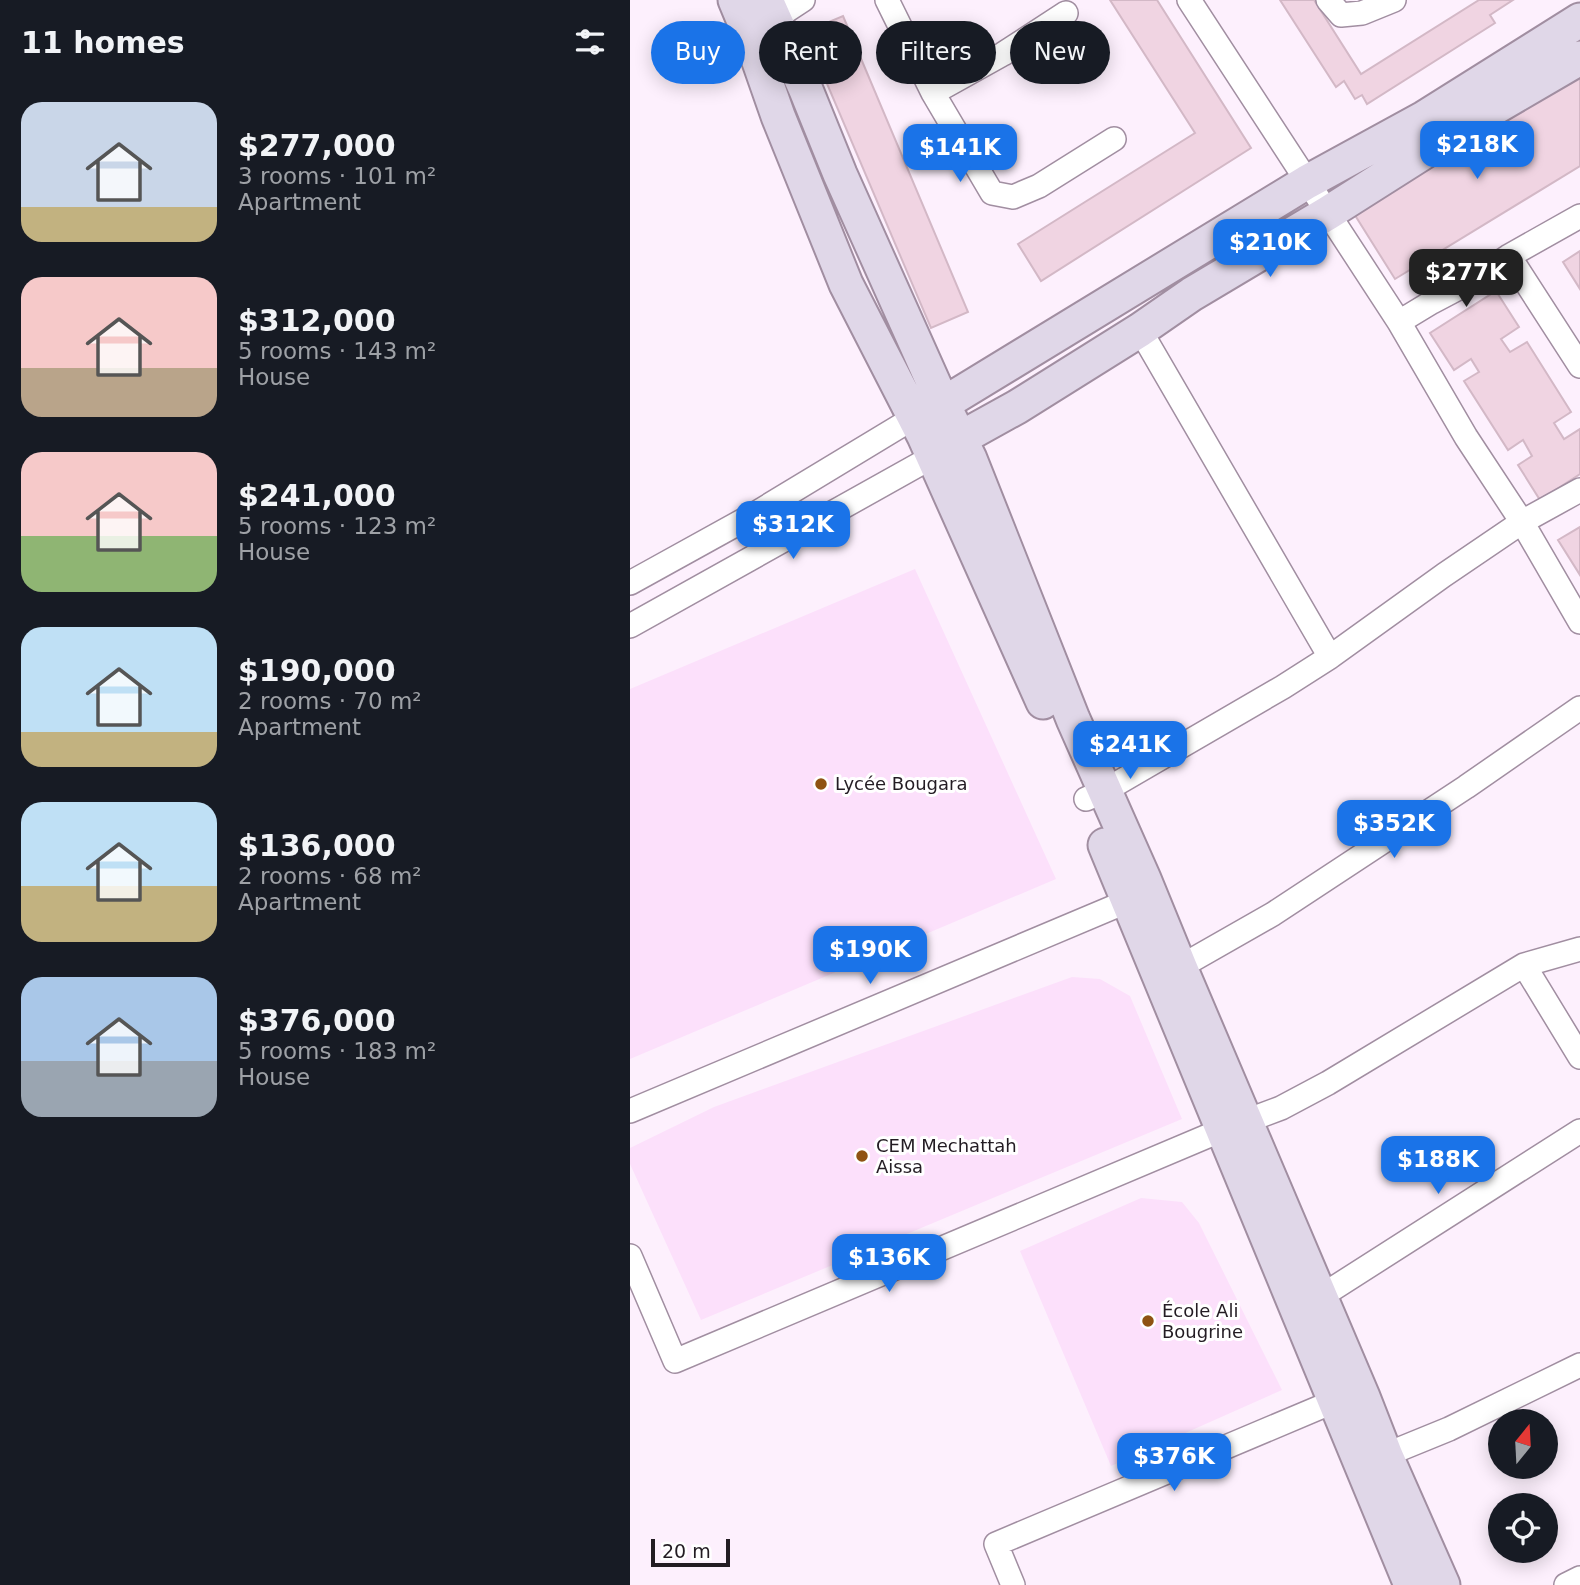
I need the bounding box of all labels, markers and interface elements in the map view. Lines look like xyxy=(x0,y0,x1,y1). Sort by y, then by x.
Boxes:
chip: Buy xyxy=(651,21,745,84)
chip: Rent xyxy=(759,21,862,84)
chip: Filters xyxy=(876,21,996,84)
chip: New xyxy=(1010,21,1110,84)
icon: filters xyxy=(571,23,609,61)
text: 11 homes xyxy=(21,25,185,60)
pin: $218K xyxy=(1428,122,1526,181)
pin: $141K xyxy=(911,124,1009,184)
text: $277,000 xyxy=(238,128,396,163)
icon: home xyxy=(77,130,161,214)
text: $218K xyxy=(1436,131,1518,157)
text: $141K xyxy=(919,134,1001,160)
text: 3 rooms · 101 m² xyxy=(238,163,436,189)
text: Apartment xyxy=(238,189,361,215)
pin: $210K xyxy=(1221,219,1319,279)
text: $210K xyxy=(1229,229,1311,255)
pin: $277K xyxy=(1417,250,1515,309)
text: $277K xyxy=(1425,259,1507,285)
text: $312,000 xyxy=(238,303,396,338)
icon: home xyxy=(77,305,161,389)
text: 5 rooms · 143 m² xyxy=(238,338,436,364)
text: House xyxy=(238,364,310,390)
text: $241,000 xyxy=(238,478,396,513)
icon: home xyxy=(77,480,161,564)
pin: $312K xyxy=(744,502,842,561)
text: $312K xyxy=(752,511,834,537)
text: 5 rooms · 123 m² xyxy=(238,513,436,539)
text: House xyxy=(238,539,310,565)
text: $190,000 xyxy=(238,653,396,688)
icon: home xyxy=(77,655,161,739)
text: 2 rooms · 70 m² xyxy=(238,688,422,714)
text: Apartment xyxy=(238,714,361,740)
pin: $241K xyxy=(1081,722,1179,781)
text: $241K xyxy=(1089,731,1171,757)
place label: Lycée Bougara xyxy=(835,773,967,794)
marker: Lycée Bougara xyxy=(813,776,829,792)
pin: $352K xyxy=(1345,800,1443,860)
text: $352K xyxy=(1353,810,1435,836)
text: $136,000 xyxy=(238,828,396,863)
icon: home xyxy=(77,830,161,914)
text: 2 rooms · 68 m² xyxy=(238,863,422,889)
text: Apartment xyxy=(238,889,361,915)
pin: $190K xyxy=(821,926,919,986)
text: $190K xyxy=(829,936,911,962)
text: $376,000 xyxy=(238,1003,396,1038)
icon: home xyxy=(77,1005,161,1089)
text: 5 rooms · 183 m² xyxy=(238,1038,436,1064)
text: House xyxy=(238,1064,310,1090)
place label: CEM Mechattah Aissa xyxy=(876,1135,1017,1177)
pin: $188K xyxy=(1389,1136,1487,1196)
text: $188K xyxy=(1397,1146,1479,1172)
marker: CEM Mechattah Aissa xyxy=(854,1148,870,1164)
pin: $136K xyxy=(840,1234,938,1294)
text: $136K xyxy=(848,1244,930,1270)
place label: École Ali Bougrine xyxy=(1162,1300,1243,1342)
marker: École Ali Bougrine xyxy=(1140,1313,1156,1329)
north arrow xyxy=(1488,1409,1558,1479)
map controls xyxy=(1488,1409,1558,1563)
pin: $376K xyxy=(1125,1434,1223,1493)
text: $376K xyxy=(1133,1443,1215,1469)
button: locate xyxy=(1488,1493,1558,1563)
scale bar xyxy=(651,1536,730,1568)
text: 20 m xyxy=(662,1540,711,1562)

